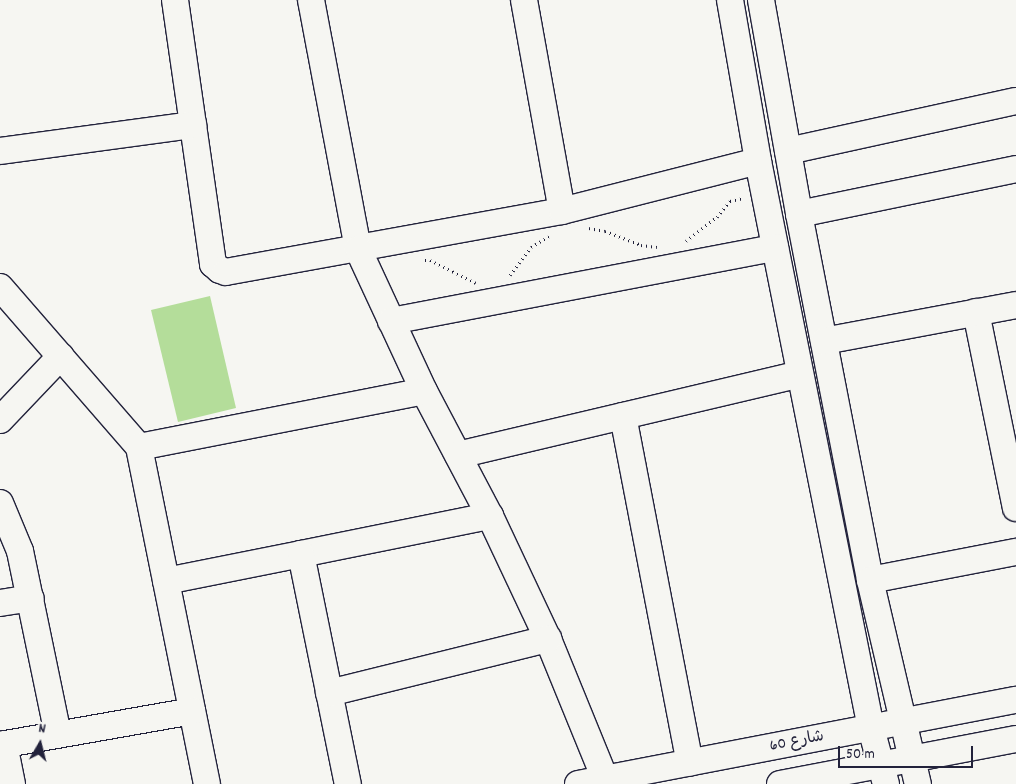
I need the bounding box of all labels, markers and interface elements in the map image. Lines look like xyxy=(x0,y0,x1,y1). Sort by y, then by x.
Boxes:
north arrow xyxy=(15,719,65,769)
text: N xyxy=(37,719,47,740)
street label: شارع 60 xyxy=(768,727,826,757)
scale bar xyxy=(841,736,976,768)
text: 50 m xyxy=(846,744,875,766)

